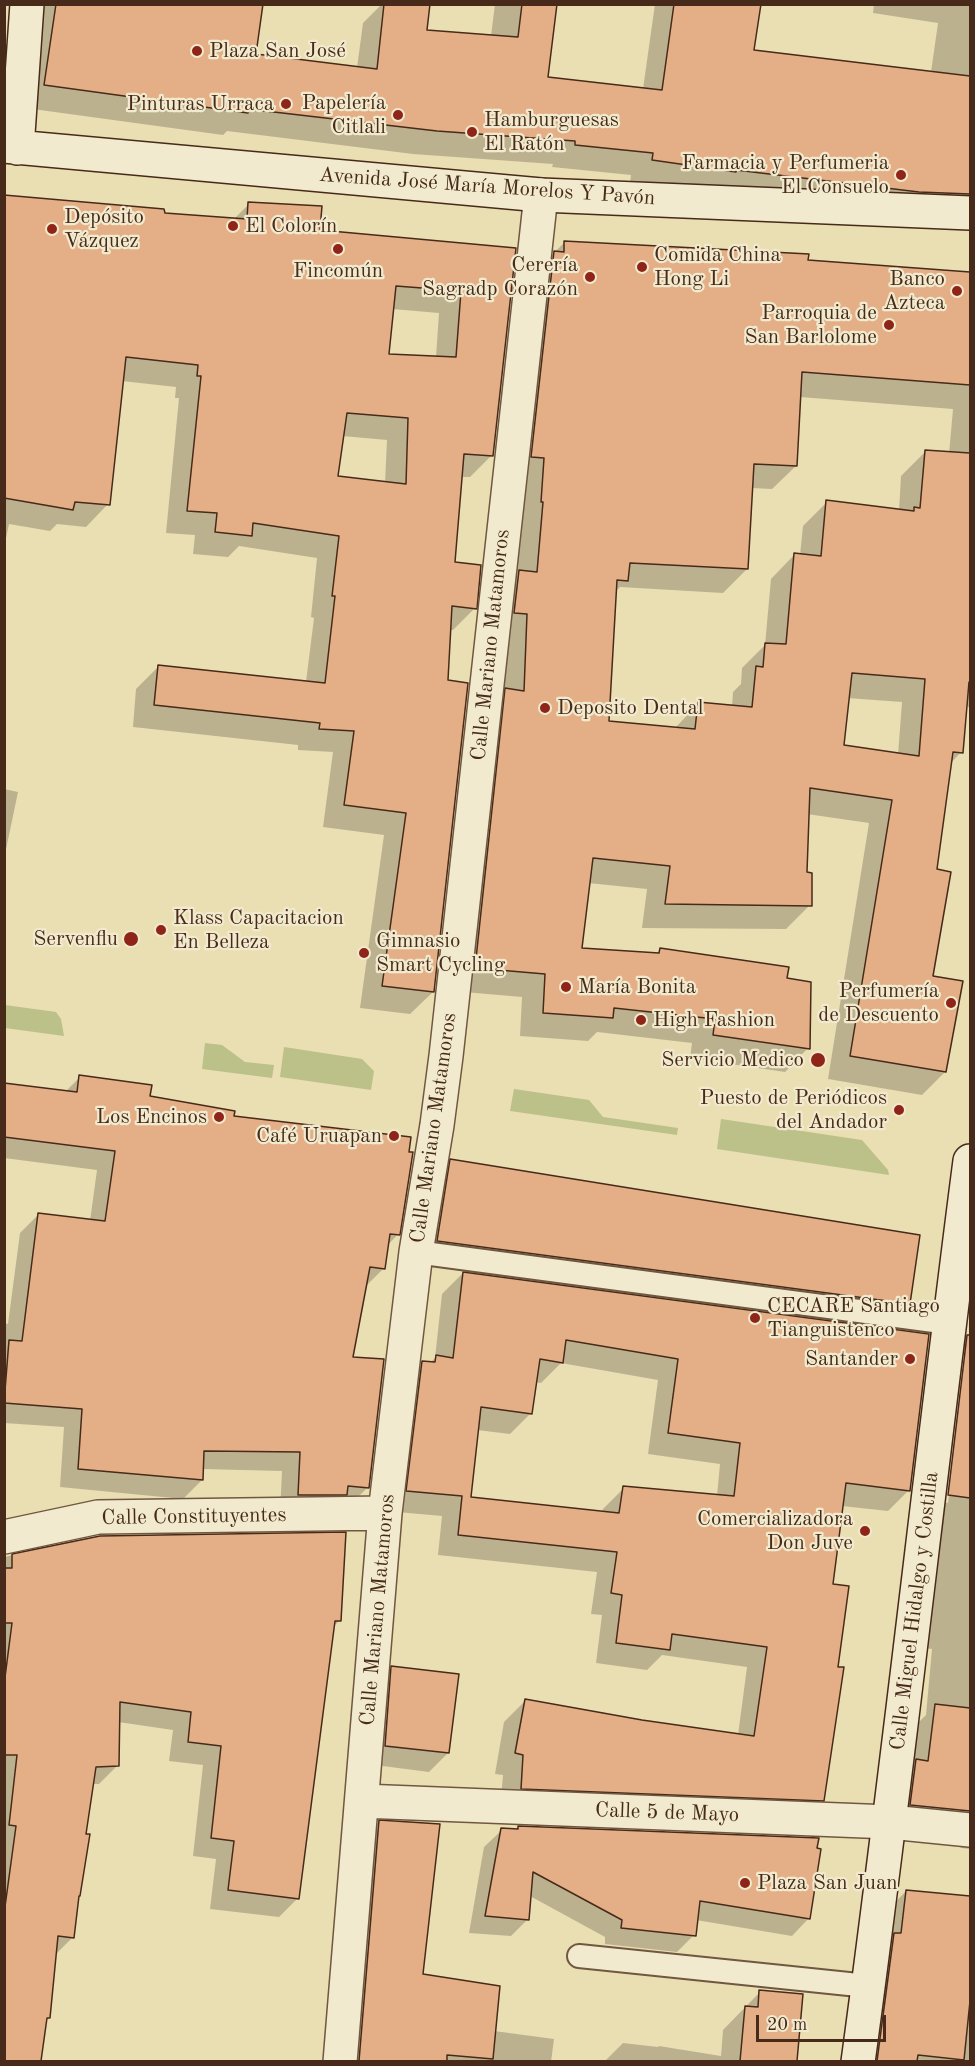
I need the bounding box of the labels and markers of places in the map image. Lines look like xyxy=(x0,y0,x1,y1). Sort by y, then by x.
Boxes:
place label: Plaza San José xyxy=(209,38,346,64)
marker: Plaza San José xyxy=(190,44,204,58)
place label: Papelería Citlali xyxy=(302,90,386,140)
place label: Pinturas Urraca xyxy=(127,91,274,117)
marker: Pinturas Urraca xyxy=(279,97,293,111)
place label: Hamburguesas El Ratón xyxy=(484,107,619,157)
marker: Papelería Citlali xyxy=(391,108,405,122)
marker: Hamburguesas El Ratón xyxy=(465,125,479,139)
place label: Farmacia y Perfumeria El Consuelo xyxy=(681,150,889,200)
marker: Farmacia y Perfumeria El Consuelo xyxy=(894,168,908,182)
place label: Depósito Vázquez xyxy=(64,204,144,254)
place label: El Colorín xyxy=(245,213,337,239)
marker: El Colorín xyxy=(226,219,240,233)
marker: Depósito Vázquez xyxy=(45,222,59,236)
marker: Fincomún xyxy=(331,242,345,256)
place label: Comida China Hong Li xyxy=(654,242,781,292)
place label: Cerería Sagradp Corazón xyxy=(422,252,578,302)
place label: Fincomún xyxy=(293,258,383,284)
marker: Comida China Hong Li xyxy=(635,260,649,274)
place label: Banco Azteca xyxy=(883,266,945,316)
marker: Cerería Sagradp Corazón xyxy=(583,270,597,284)
marker: Banco Azteca xyxy=(950,284,964,298)
place label: Parroquia de San Barlolome xyxy=(744,300,877,350)
marker: Parroquia de San Barlolome xyxy=(882,318,896,332)
place label: Deposito Dental xyxy=(557,695,704,721)
marker: Deposito Dental xyxy=(538,701,552,715)
place label: Klass Capacitacion En Belleza xyxy=(173,905,344,955)
marker: Klass Capacitacion En Belleza xyxy=(154,923,168,937)
place label: Servenflu xyxy=(33,926,118,952)
place label: Gimnasio Smart Cycling xyxy=(376,928,505,978)
marker: Servenflu xyxy=(122,930,140,948)
marker: Gimnasio Smart Cycling xyxy=(357,946,371,960)
place label: María Bonita xyxy=(578,974,696,1000)
place label: Perfumería de Descuento xyxy=(818,978,939,1028)
marker: María Bonita xyxy=(559,980,573,994)
marker: Perfumería de Descuento xyxy=(944,996,958,1010)
place label: High Fashion xyxy=(653,1007,775,1033)
marker: High Fashion xyxy=(634,1013,648,1027)
place label: Servicio Medico xyxy=(661,1047,804,1073)
marker: Servicio Medico xyxy=(809,1051,827,1069)
place label: Puesto de Periódicos del Andador xyxy=(700,1085,887,1135)
marker: Puesto de Periódicos del Andador xyxy=(892,1103,906,1117)
place label: Los Encinos xyxy=(96,1104,207,1130)
marker: Los Encinos xyxy=(212,1110,226,1124)
place label: Café Uruapan xyxy=(256,1123,382,1149)
marker: Café Uruapan xyxy=(387,1129,401,1143)
place label: CECARE Santiago Tianguistenco xyxy=(767,1293,940,1343)
marker: CECARE Santiago Tianguistenco xyxy=(748,1311,762,1325)
place label: Santander xyxy=(805,1346,898,1372)
marker: Santander xyxy=(903,1352,917,1366)
place label: Comercializadora Don Juve xyxy=(697,1506,853,1556)
marker: Comercializadora Don Juve xyxy=(858,1524,872,1538)
place label: Plaza San Juan xyxy=(757,1870,898,1896)
marker: Plaza San Juan xyxy=(738,1876,752,1890)

